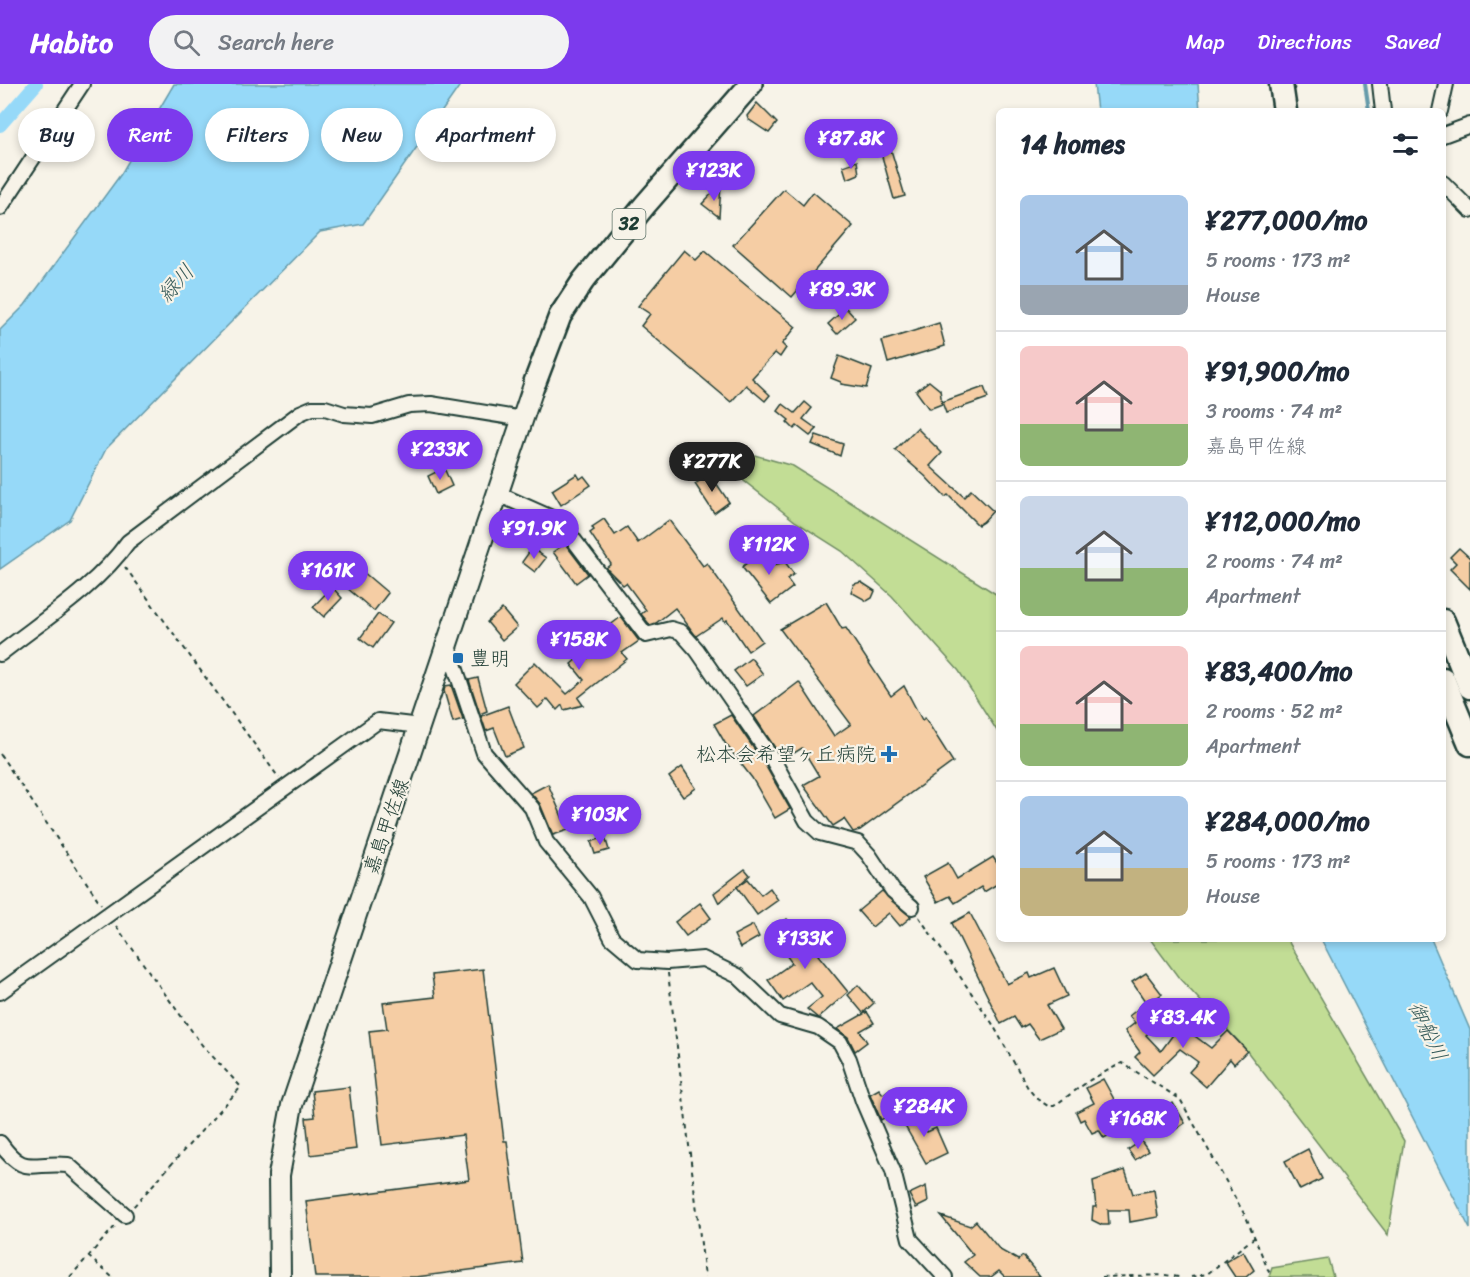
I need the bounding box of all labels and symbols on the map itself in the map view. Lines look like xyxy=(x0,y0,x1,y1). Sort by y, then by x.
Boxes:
pin: ¥87.8K xyxy=(802,119,900,170)
pin: ¥123K xyxy=(672,151,756,202)
road number: 32 xyxy=(612,209,646,239)
water label: 緑川 xyxy=(148,255,204,311)
pin: ¥89.3K xyxy=(793,270,891,321)
pin: ¥233K xyxy=(398,430,482,481)
pin: ¥277K xyxy=(670,442,754,493)
pin: ¥91.9K xyxy=(485,509,583,560)
pin: ¥112K xyxy=(727,525,811,576)
pin: ¥161K xyxy=(286,551,370,602)
pin: ¥158K xyxy=(537,620,621,671)
place label: 豊明 xyxy=(470,641,510,676)
marker: 豊明 xyxy=(451,651,465,665)
place label: 松本会希望ヶ丘病院 xyxy=(696,737,876,772)
marker: 松本会希望ヶ丘病院 xyxy=(880,745,898,763)
street label: 嘉島甲佐線 xyxy=(354,773,419,879)
pin: ¥103K xyxy=(558,795,642,846)
pin: ¥133K xyxy=(763,919,847,970)
water label: 御船川 xyxy=(1397,994,1459,1068)
pin: ¥83.4K xyxy=(1134,998,1232,1049)
pin: ¥284K xyxy=(882,1087,966,1138)
pin: ¥168K xyxy=(1096,1099,1180,1150)

